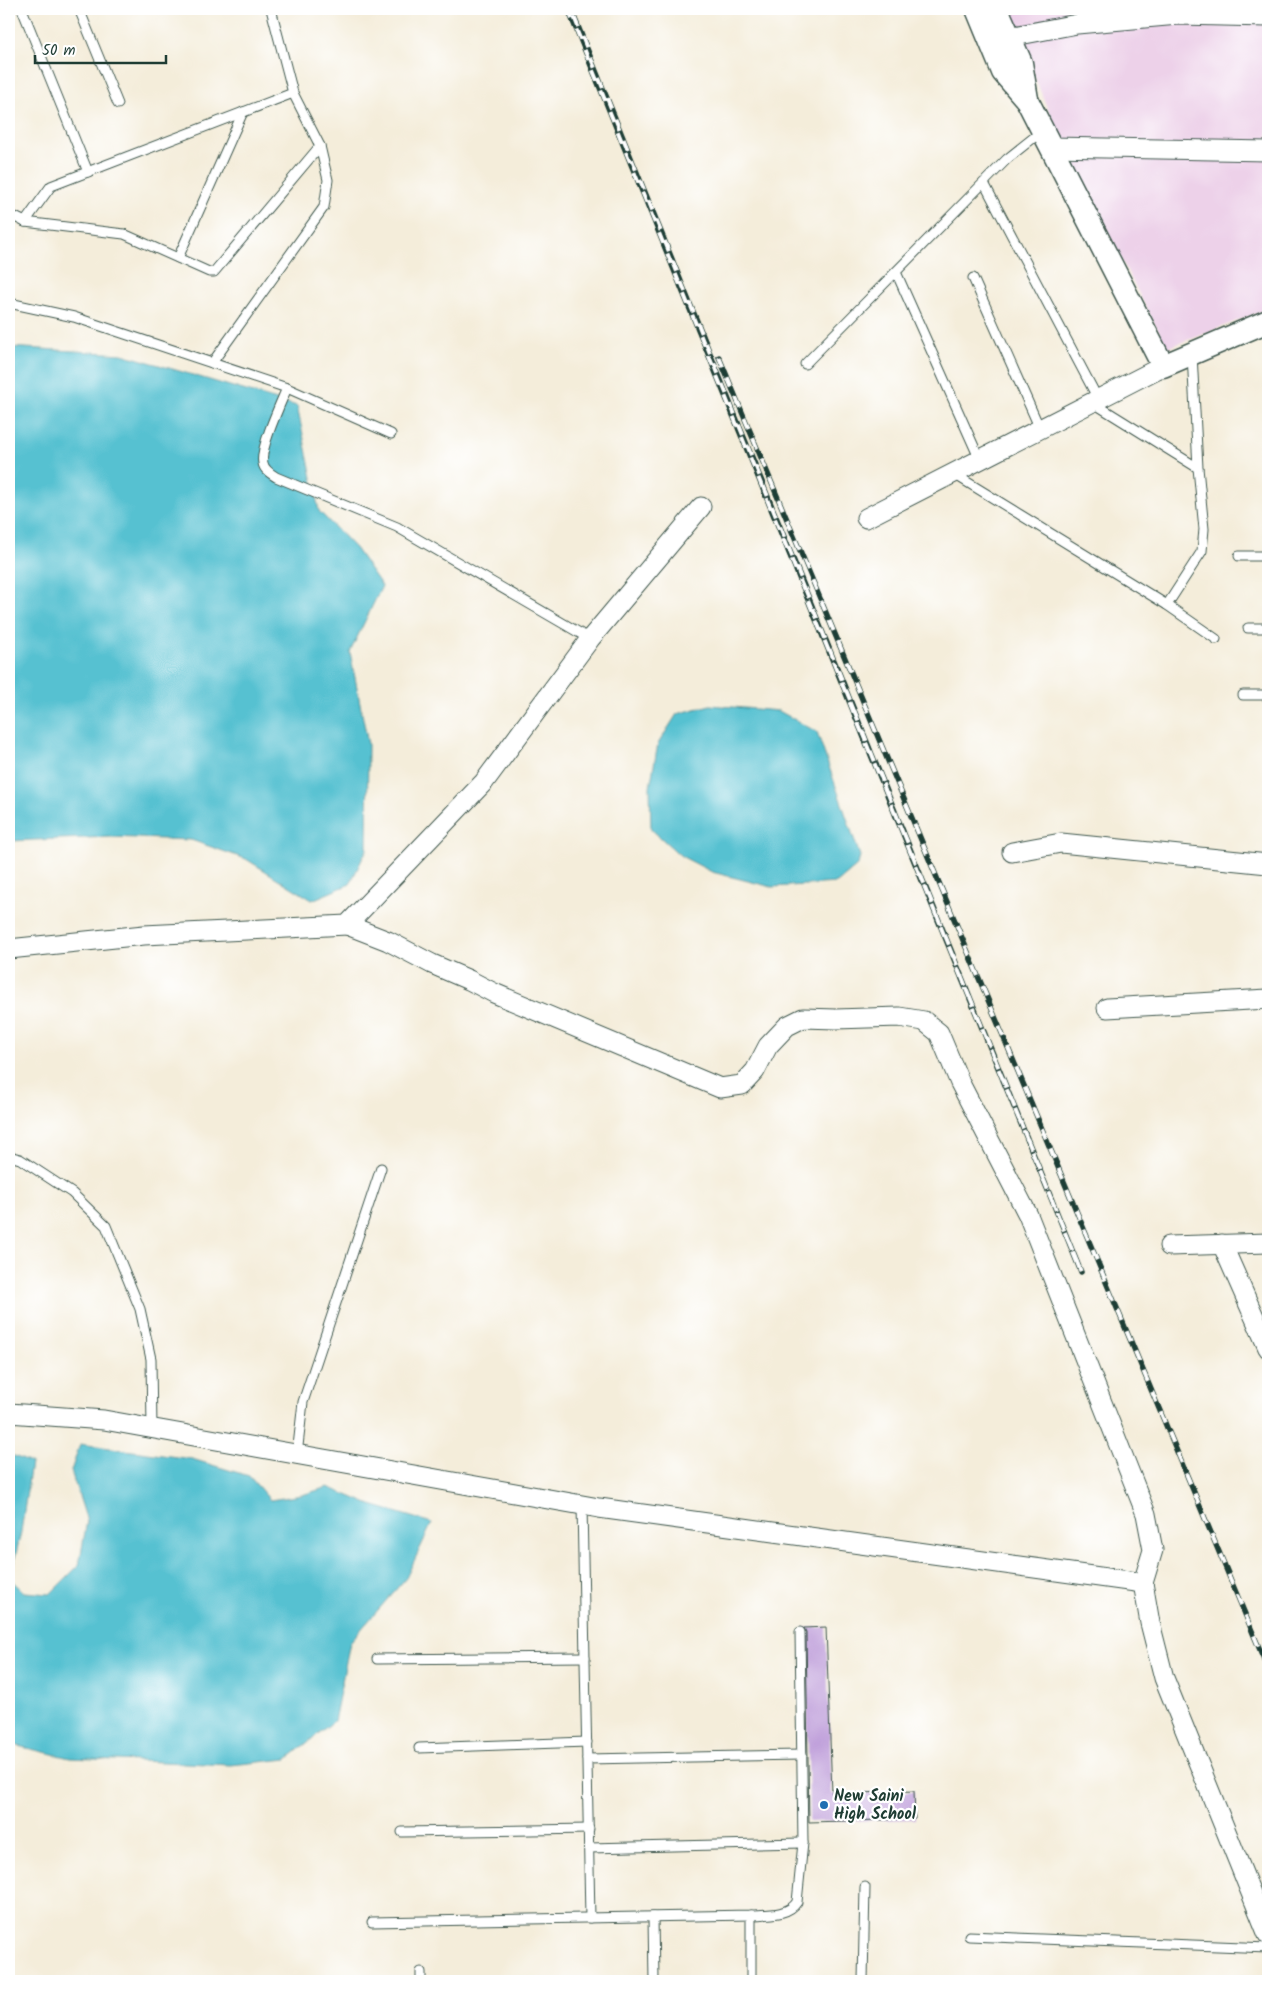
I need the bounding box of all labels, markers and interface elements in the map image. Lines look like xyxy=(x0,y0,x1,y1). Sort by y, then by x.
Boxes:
scale bar xyxy=(35,32,166,64)
text: 50 m xyxy=(42,39,76,63)
place label: New Saini High School xyxy=(834,1784,917,1827)
marker: New Saini High School xyxy=(818,1799,830,1811)

